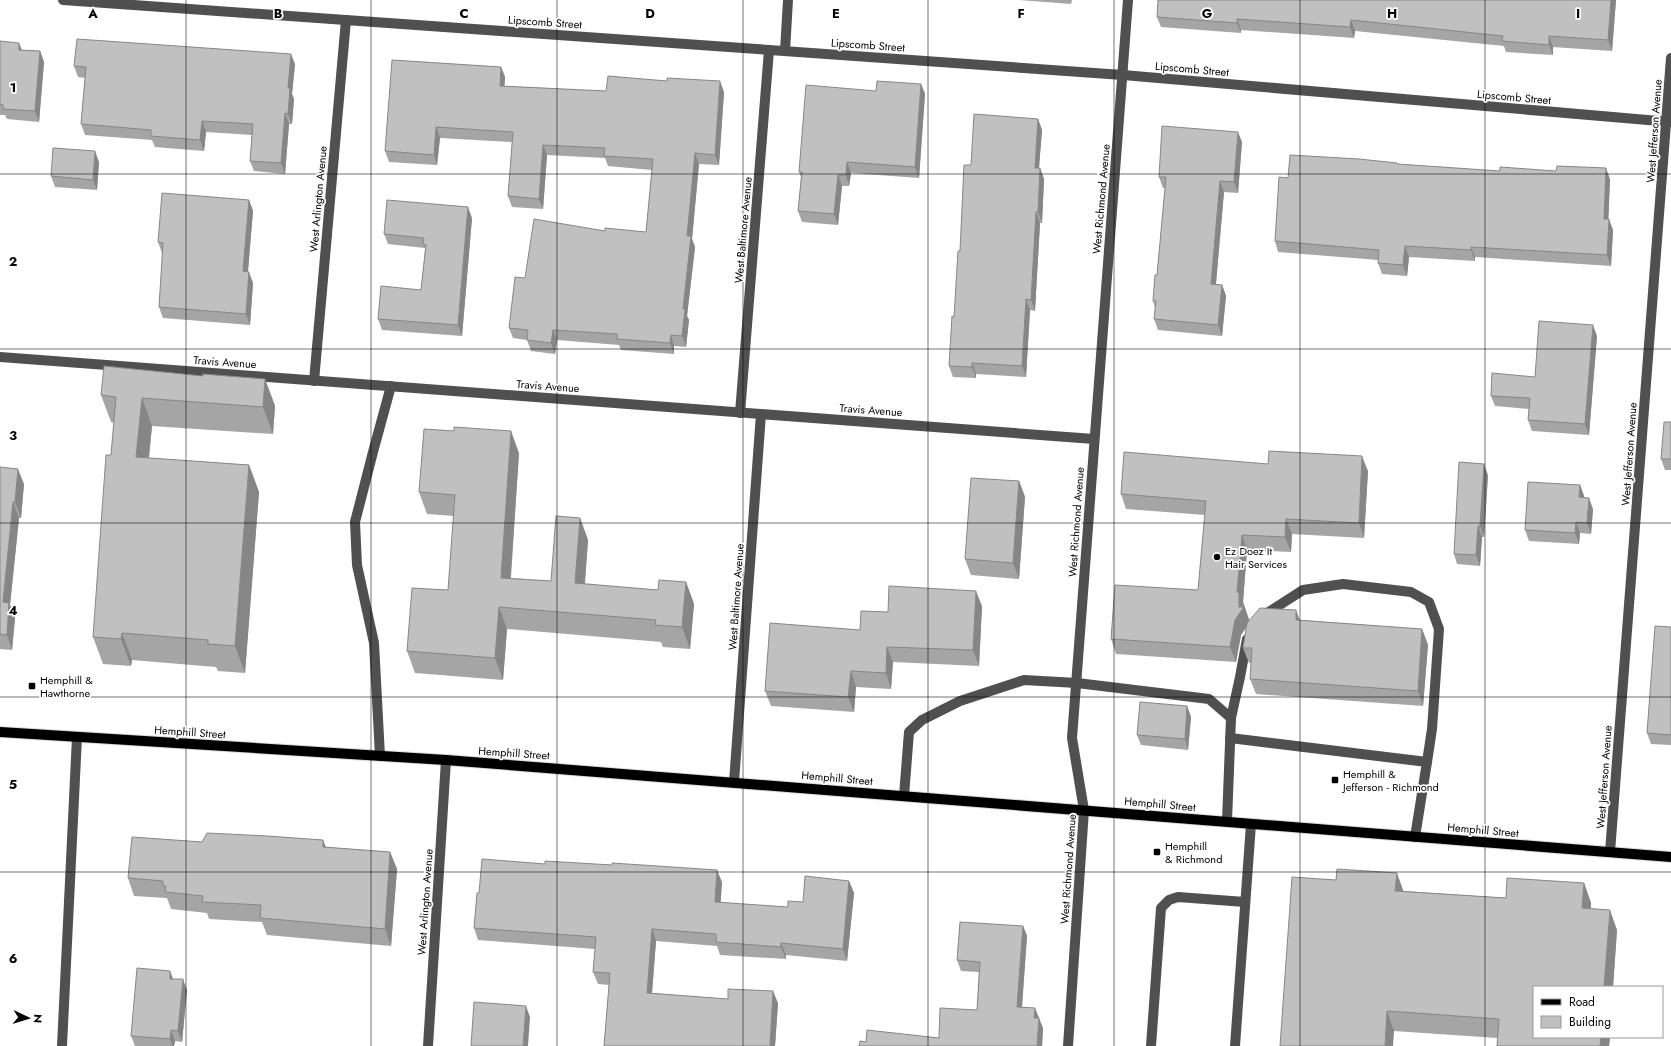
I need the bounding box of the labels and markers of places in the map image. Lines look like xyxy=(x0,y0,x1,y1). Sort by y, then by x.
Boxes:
place label: Ez Doez It Hair Services xyxy=(1225,543,1288,572)
marker: Ez Doez It Hair Services xyxy=(1212,552,1222,562)
place label: Hemphill & Hawthorne xyxy=(40,672,93,701)
marker: Hemphill & Hawthorne xyxy=(27,681,37,691)
place label: Hemphill & Jefferson - Richmond xyxy=(1341,766,1439,795)
marker: Hemphill & Jefferson - Richmond xyxy=(1330,775,1340,785)
place label: Hemphill & Richmond xyxy=(1165,838,1222,867)
marker: Hemphill & Richmond xyxy=(1152,847,1162,857)

